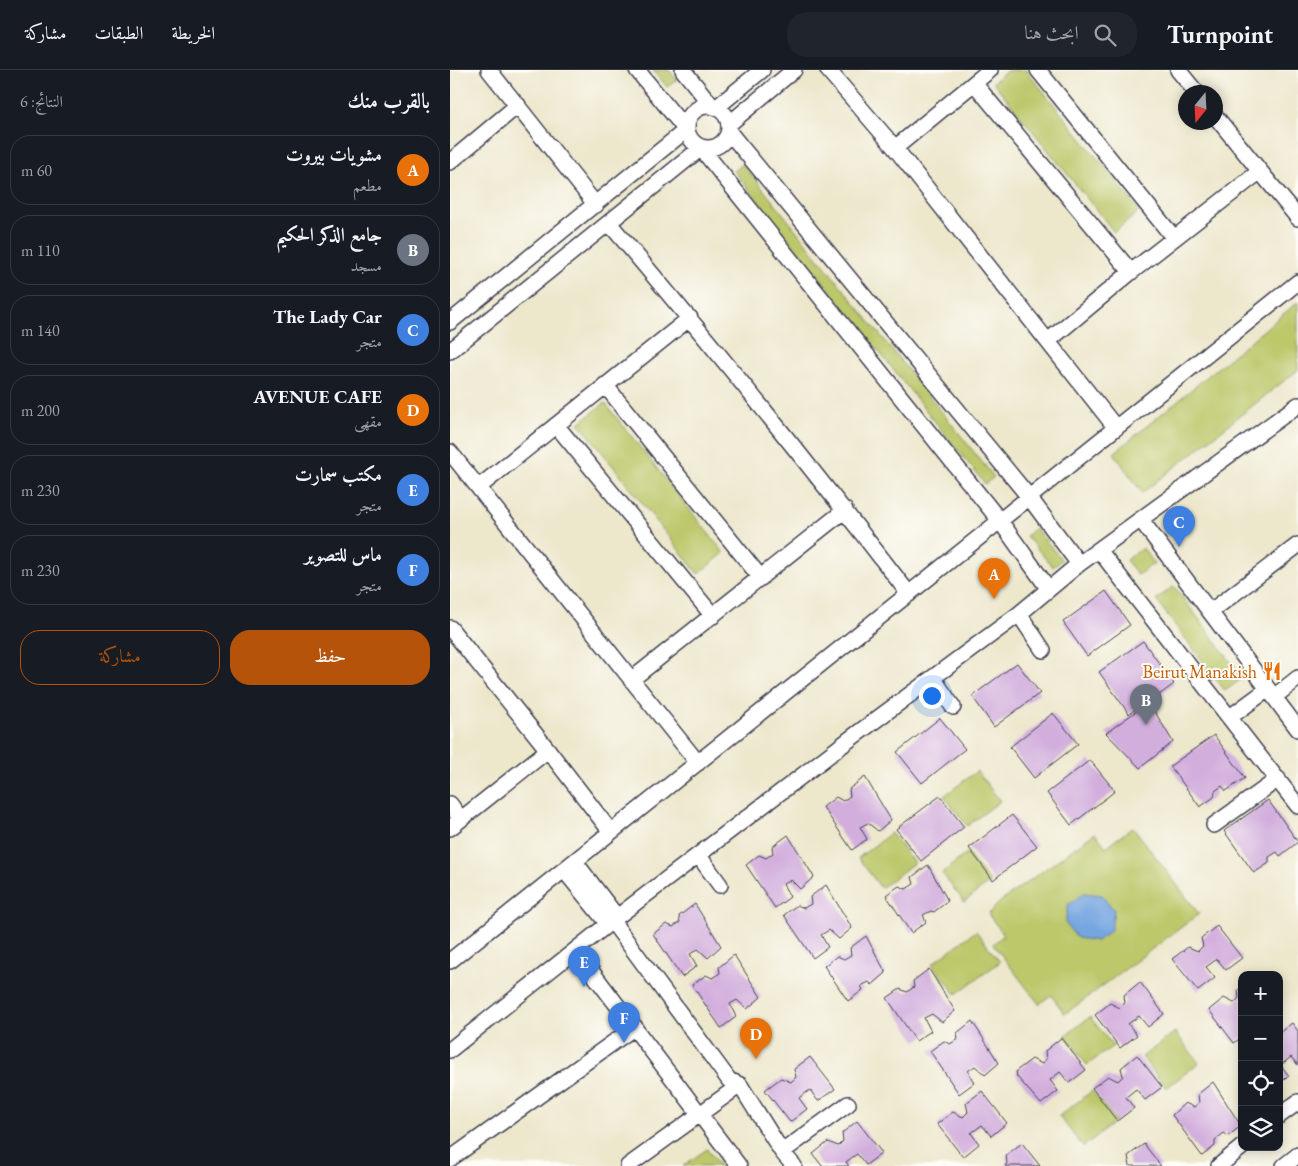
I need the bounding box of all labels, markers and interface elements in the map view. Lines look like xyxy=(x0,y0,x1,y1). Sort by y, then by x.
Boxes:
search box xyxy=(787,12,1137,57)
text: Turnpoint xyxy=(1167,19,1273,50)
text: ابحث هنا xyxy=(1024,20,1079,45)
text: مشاركة xyxy=(25,21,66,44)
text: الطبقات xyxy=(94,21,143,44)
text: الخريطة xyxy=(171,21,215,44)
icon: search xyxy=(1091,21,1119,49)
north arrow xyxy=(1178,85,1223,130)
text: بالقرب منك xyxy=(347,87,430,114)
text: النتائج: 6 xyxy=(20,91,63,112)
text: مشويات بيروت xyxy=(286,142,382,167)
text: 60 m xyxy=(21,160,52,181)
text: A xyxy=(407,160,419,181)
text: مطعم xyxy=(353,175,382,196)
text: جامع الذكر الحكيم xyxy=(276,222,382,247)
text: 110 m xyxy=(21,240,60,261)
text: B xyxy=(408,240,418,261)
text: مسجد xyxy=(351,255,382,276)
text: The Lady Car xyxy=(273,304,382,329)
text: 140 m xyxy=(21,320,60,341)
text: C xyxy=(407,320,419,341)
text: متجر xyxy=(357,331,382,352)
text: AVENUE CAFE xyxy=(253,384,382,409)
text: 200 m xyxy=(21,400,60,421)
text: D xyxy=(407,400,419,421)
text: مقهى xyxy=(354,411,382,432)
text: مكتب سمارت xyxy=(295,462,382,487)
text: 230 m xyxy=(21,480,60,501)
text: E xyxy=(408,480,418,501)
text: متجر xyxy=(357,495,382,516)
pin: C xyxy=(1163,506,1195,547)
text: ماس للتصوير xyxy=(304,542,382,567)
pin: A xyxy=(978,558,1010,599)
text: 230 m xyxy=(21,560,60,581)
text: F xyxy=(409,560,417,581)
text: متجر xyxy=(357,575,382,596)
button: مشاركة xyxy=(20,630,220,685)
button: حفظ xyxy=(230,630,430,685)
place label: Beirut Manakish xyxy=(1143,660,1257,683)
restaurant icon: Beirut Manakish xyxy=(1261,660,1283,682)
your location xyxy=(919,683,945,709)
pin: B xyxy=(1130,684,1162,725)
pin: E xyxy=(568,946,600,987)
map controls xyxy=(1238,971,1283,1151)
button: + xyxy=(1238,971,1283,1016)
pin: F xyxy=(608,1002,640,1043)
button: − xyxy=(1238,1016,1283,1061)
pin: D xyxy=(740,1018,772,1059)
button: locate xyxy=(1238,1061,1283,1106)
button: layers xyxy=(1238,1106,1283,1151)

